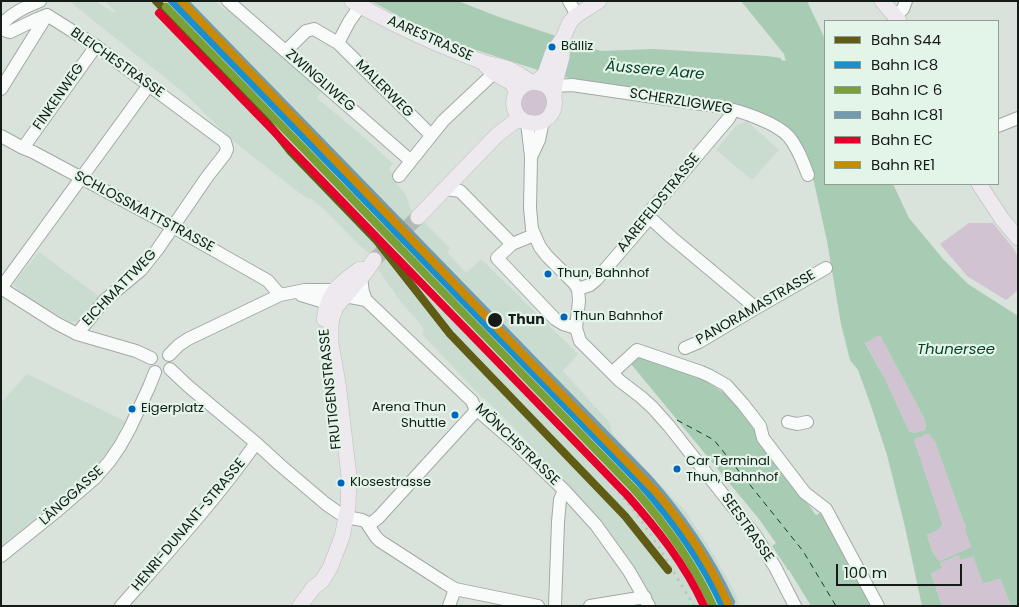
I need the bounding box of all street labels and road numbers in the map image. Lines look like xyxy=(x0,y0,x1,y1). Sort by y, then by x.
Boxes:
street label: AARESTRASSE xyxy=(385,13,475,65)
street label: BLEICHESTRASSE xyxy=(67,24,167,102)
street label: ZWINGLIWEG xyxy=(282,46,358,116)
street label: MALERWEG xyxy=(352,57,416,121)
street label: FINKENWEG xyxy=(30,60,88,134)
street label: SCHERZLIGWEG xyxy=(628,86,734,118)
street label: AAREFELDSTRASSE xyxy=(614,150,704,256)
street label: SCHLOSSMATTSTRASSE xyxy=(71,168,217,256)
street label: EICHMATTWEG xyxy=(79,246,161,330)
street label: PANORAMASTRASSE xyxy=(693,267,819,349)
street label: FRUTIGENSTRASSE xyxy=(316,328,346,450)
street label: MÖNCHSTRASSE xyxy=(471,400,563,490)
street label: HENRI-DUNANT-STRASSE xyxy=(129,455,249,595)
street label: LÄNGGASSE xyxy=(37,463,107,529)
street label: SEESTRASSE xyxy=(717,490,777,566)

